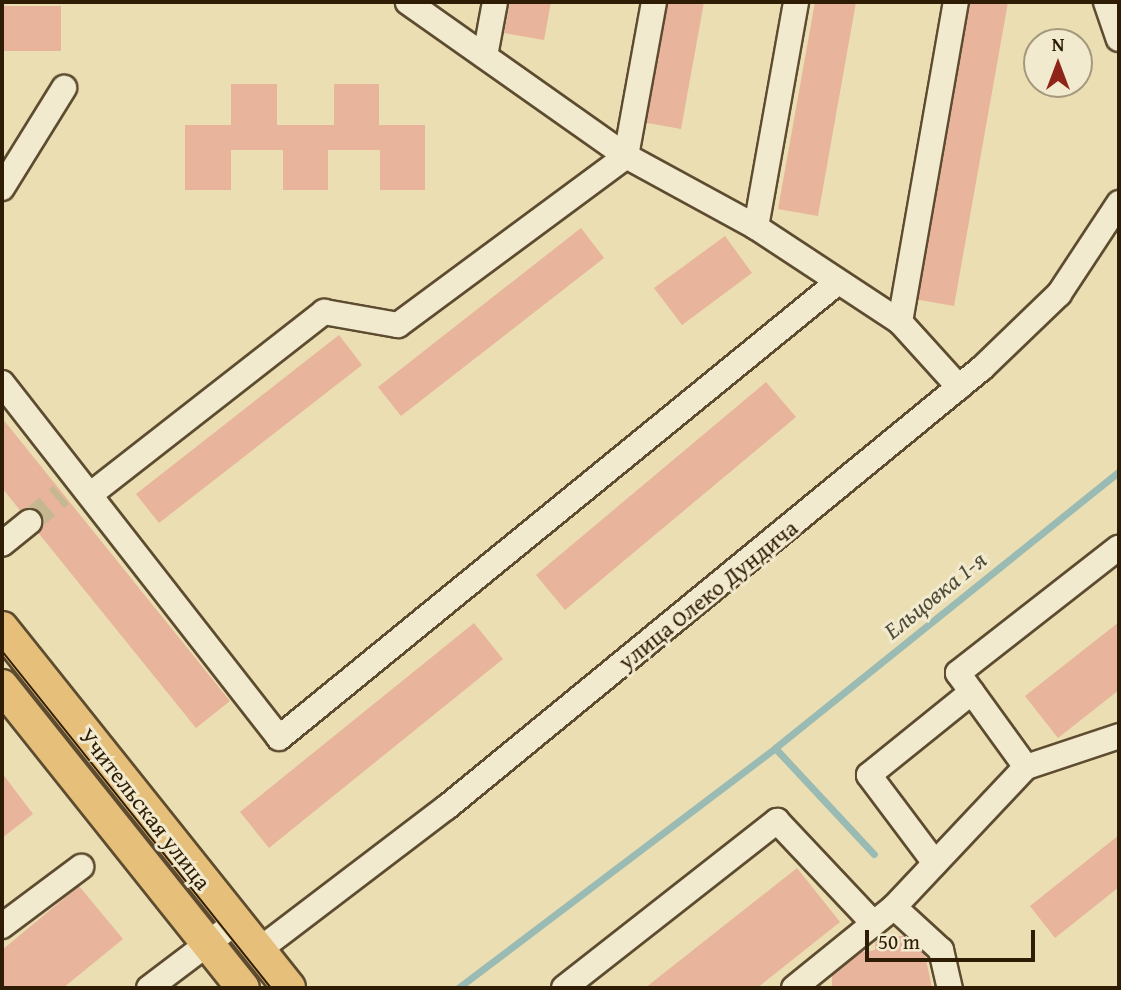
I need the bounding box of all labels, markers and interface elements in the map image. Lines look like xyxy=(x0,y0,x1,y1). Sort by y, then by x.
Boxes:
north arrow xyxy=(1023,28,1093,98)
text: N xyxy=(1052,30,1064,58)
street label: улица Олеко Дундича xyxy=(613,514,803,676)
water label: Ельцовка 1-я xyxy=(878,545,992,645)
street label: Учительская улица xyxy=(73,723,217,895)
scale bar xyxy=(869,916,1039,960)
text: 50 m xyxy=(878,926,920,957)

